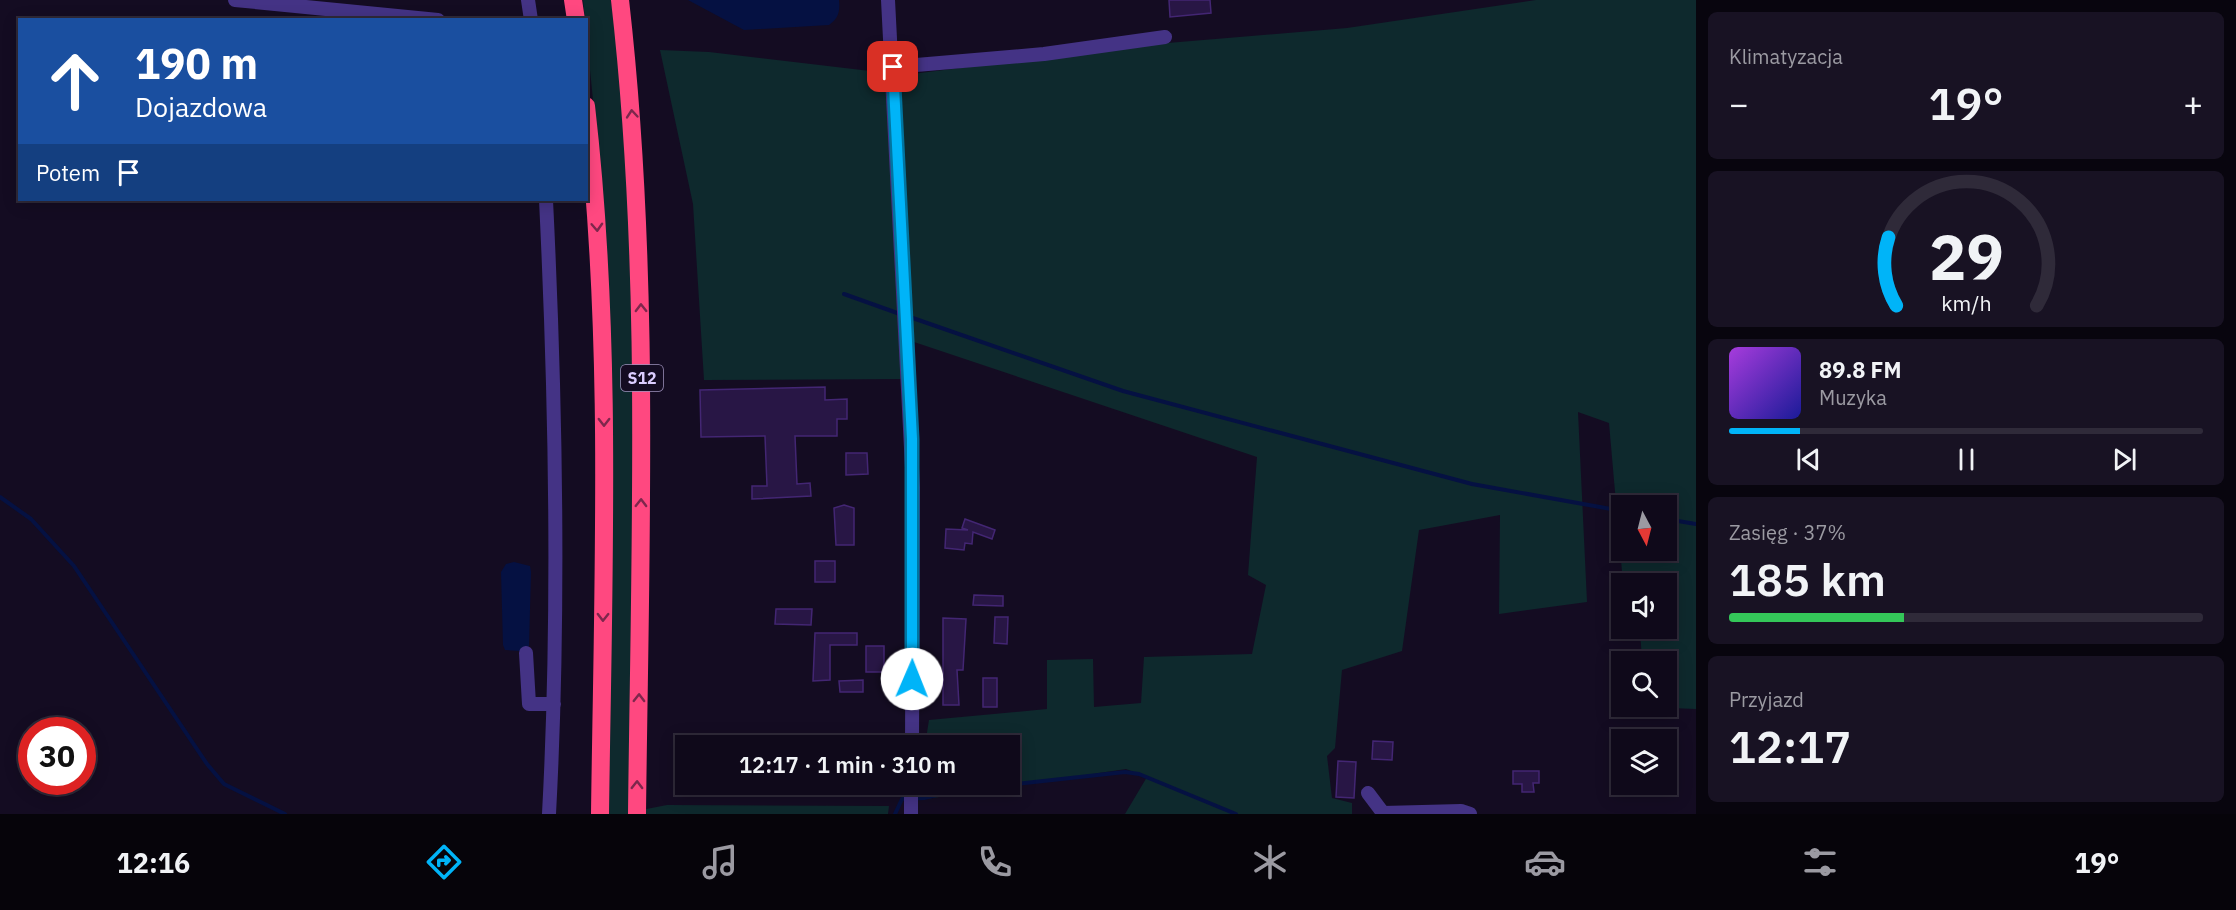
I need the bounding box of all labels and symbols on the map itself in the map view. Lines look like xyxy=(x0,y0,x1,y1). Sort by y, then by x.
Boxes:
pin xyxy=(867,41,918,92)
one-way arrow xyxy=(625,109,638,118)
one-way arrow xyxy=(591,222,604,231)
one-way arrow xyxy=(635,304,647,313)
road number: S12 xyxy=(621,365,663,391)
one-way arrow xyxy=(598,417,610,426)
north arrow xyxy=(1611,495,1677,561)
one-way arrow xyxy=(635,499,647,508)
one-way arrow xyxy=(597,612,609,621)
position arrow xyxy=(880,647,944,711)
one-way arrow xyxy=(632,694,645,703)
speed limit sign: 30 xyxy=(18,717,96,795)
one-way arrow xyxy=(631,781,644,790)

